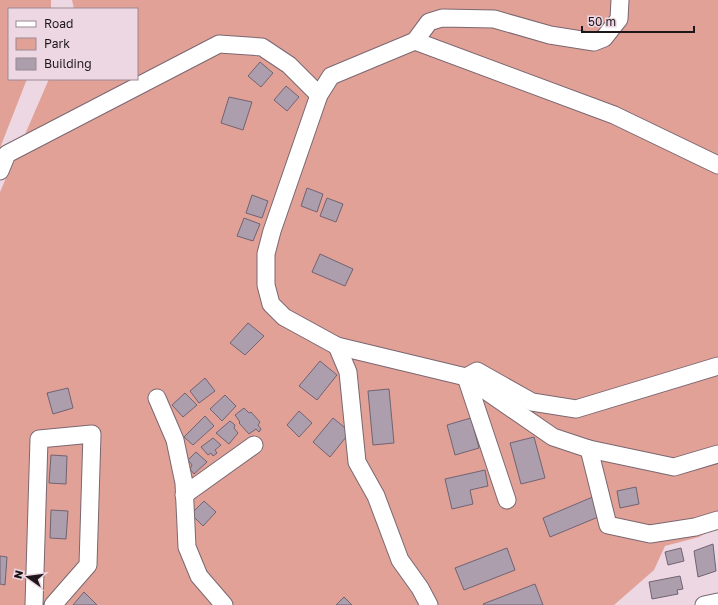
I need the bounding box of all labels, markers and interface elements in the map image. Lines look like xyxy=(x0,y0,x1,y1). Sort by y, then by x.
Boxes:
legend xyxy=(8,8,138,80)
scale bar xyxy=(582,8,694,34)
text: 50 m xyxy=(588,14,616,29)
text: Road xyxy=(44,16,73,31)
text: Park xyxy=(44,36,70,51)
text: Building xyxy=(44,56,92,71)
north arrow xyxy=(8,557,48,597)
text: N xyxy=(10,569,25,580)

